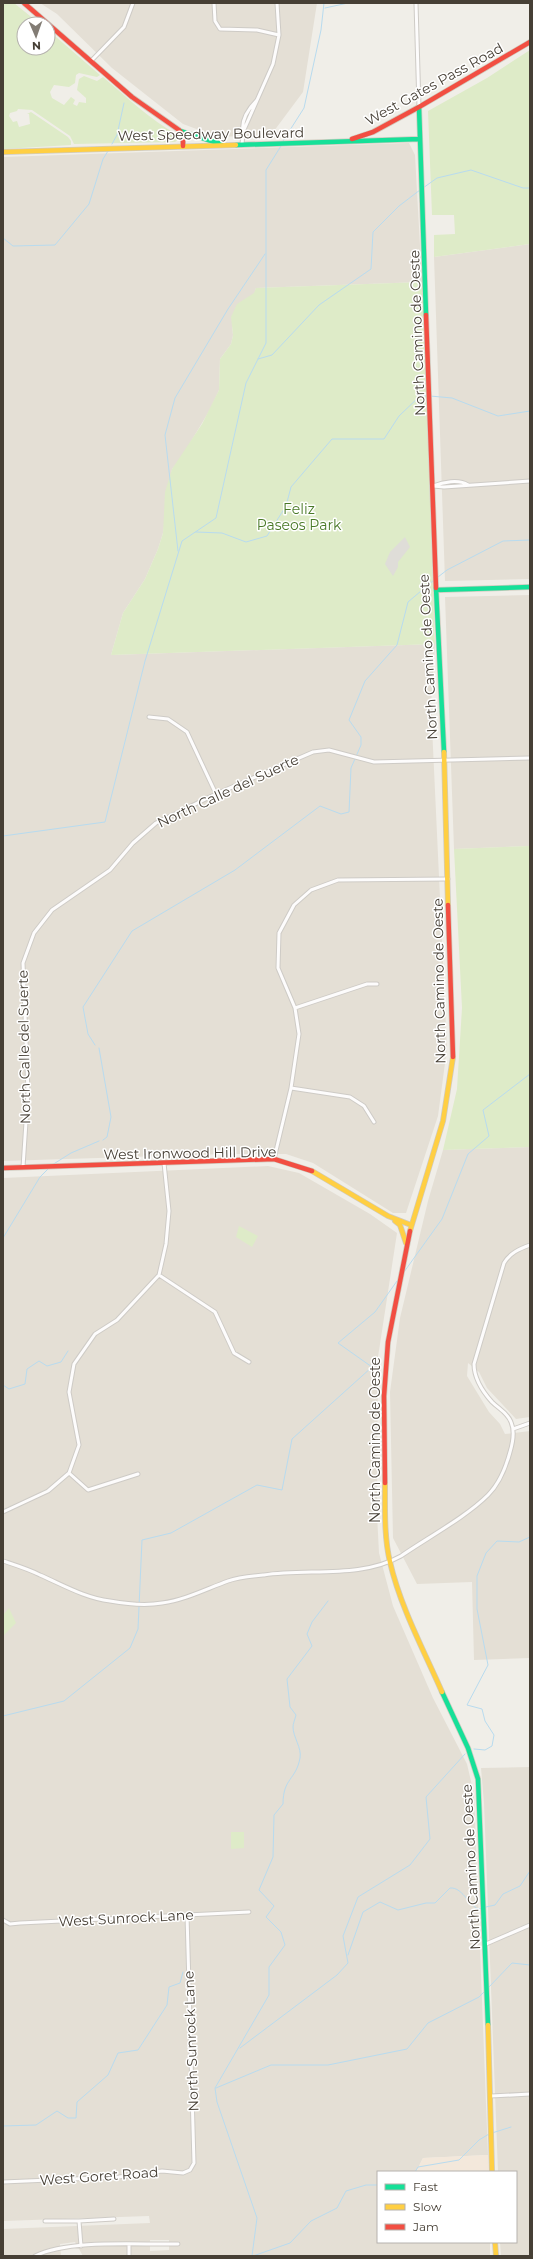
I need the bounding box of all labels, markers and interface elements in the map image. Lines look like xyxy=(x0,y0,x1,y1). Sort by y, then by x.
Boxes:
north arrow xyxy=(16,16,56,56)
text: N xyxy=(32,39,41,53)
street label: West Gates Pass Road xyxy=(362,39,506,129)
street label: West Speedway Boulevard xyxy=(118,123,304,145)
street label: North Camino de Oeste xyxy=(405,250,429,416)
park label: Feliz Paseos Park xyxy=(257,500,342,534)
street label: North Camino de Oeste xyxy=(415,574,441,740)
street label: North Calle del Suerte xyxy=(154,750,302,832)
street label: North Camino de Oeste xyxy=(429,898,449,1064)
street label: North Calle del Suerte xyxy=(14,970,34,1124)
street label: West Ironwood Hill Drive xyxy=(103,1142,277,1164)
street label: North Camino de Oeste xyxy=(366,1357,384,1523)
street label: North Camino de Oeste xyxy=(458,1784,484,1950)
street label: West Sunrock Lane xyxy=(58,1905,194,1931)
street label: North Sunrock Lane xyxy=(180,1970,202,2112)
street label: West Goret Road xyxy=(39,2163,159,2189)
legend xyxy=(377,2171,517,2243)
text: Fast xyxy=(413,2179,438,2194)
text: Slow xyxy=(413,2199,442,2214)
text: Jam xyxy=(412,2219,439,2234)

